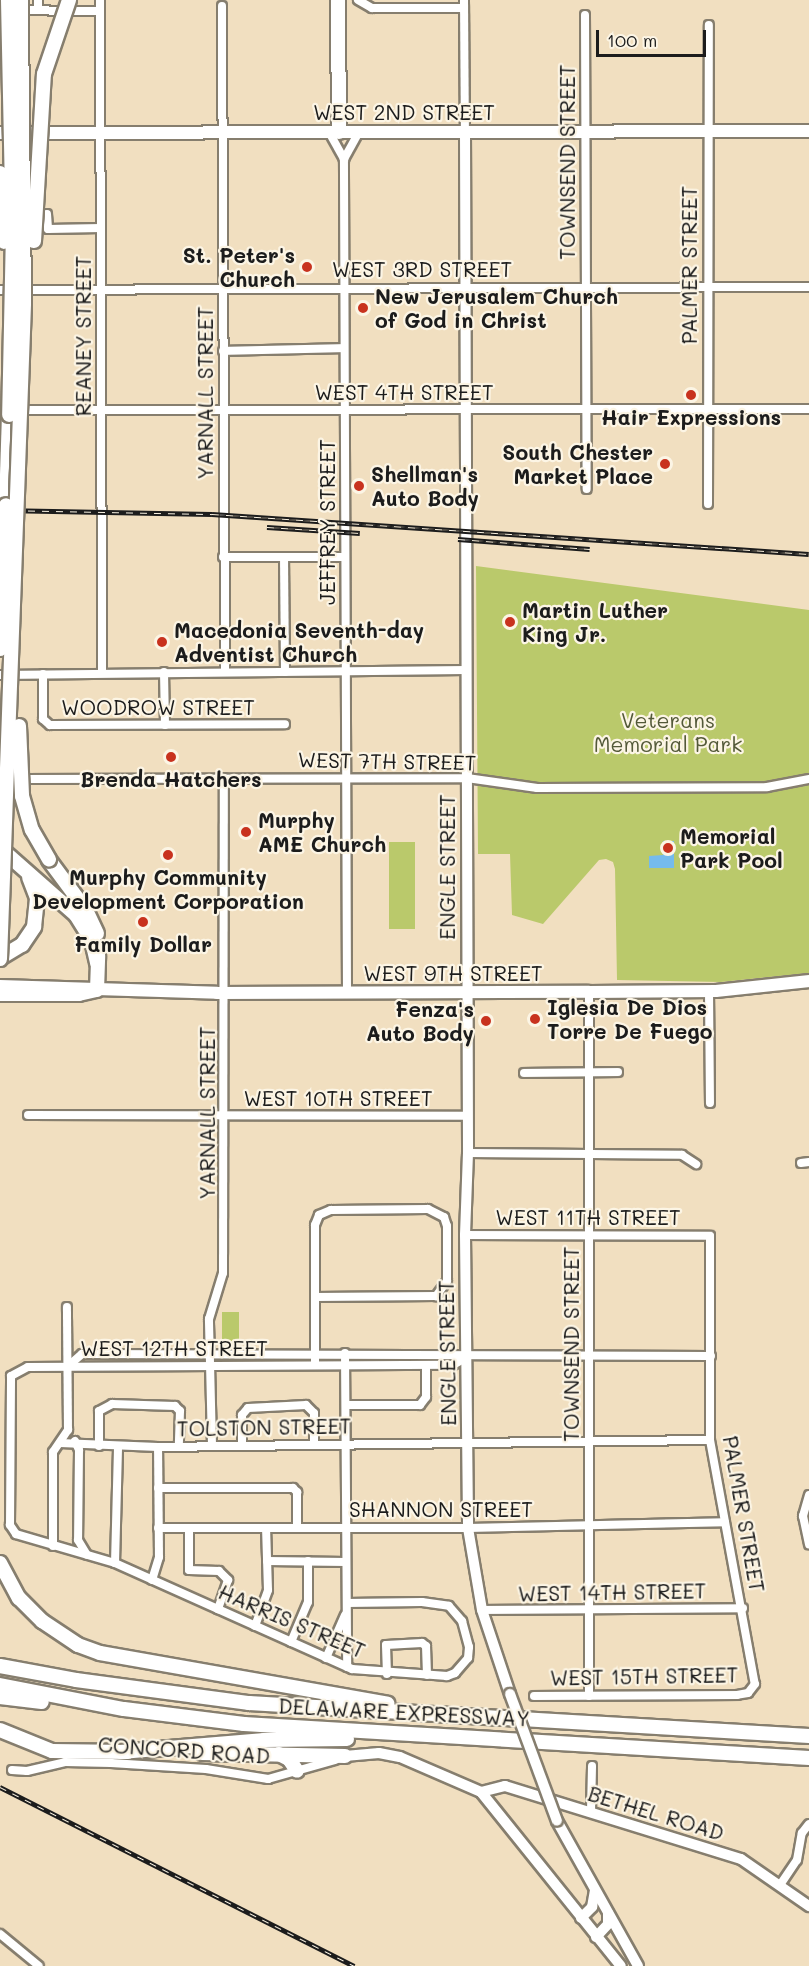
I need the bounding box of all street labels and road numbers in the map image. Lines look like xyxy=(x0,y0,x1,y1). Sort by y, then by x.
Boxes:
street label: TOWNSEND STREET xyxy=(554,64,580,260)
street label: WEST 2ND STREET xyxy=(313,99,495,125)
street label: PALMER STREET xyxy=(676,186,702,344)
street label: REANEY STREET xyxy=(70,256,96,416)
street label: WEST 3RD STREET xyxy=(332,256,512,282)
street label: YARNALL STREET xyxy=(192,306,218,480)
street label: WEST 4TH STREET xyxy=(314,379,494,405)
street label: JEFFREY STREET xyxy=(314,439,340,605)
street label: WOODROW STREET xyxy=(61,694,255,720)
street label: WEST 7TH STREET xyxy=(298,747,476,775)
street label: ENGLE STREET xyxy=(434,794,460,940)
street label: WEST 9TH STREET xyxy=(363,960,543,986)
street label: YARNALL STREET xyxy=(194,1026,220,1200)
street label: WEST 10TH STREET xyxy=(243,1085,433,1111)
street label: WEST 11TH STREET xyxy=(495,1204,681,1230)
street label: TOWNSEND STREET xyxy=(558,1246,584,1442)
street label: ENGLE STREET xyxy=(433,1280,461,1426)
street label: WEST 12TH STREET xyxy=(80,1335,268,1361)
street label: TOLSTON STREET xyxy=(177,1413,351,1441)
street label: PALMER STREET xyxy=(718,1434,770,1594)
street label: SHANNON STREET xyxy=(349,1496,533,1522)
street label: WEST 14TH STREET xyxy=(518,1578,706,1606)
street label: HARRIS STREET xyxy=(215,1579,369,1663)
street label: WEST 15TH STREET xyxy=(550,1662,738,1690)
street label: DELAWARE EXPRESSWAY xyxy=(278,1693,530,1731)
street label: CONCORD ROAD xyxy=(97,1731,271,1769)
street label: BETHEL ROAD xyxy=(585,1780,727,1846)

